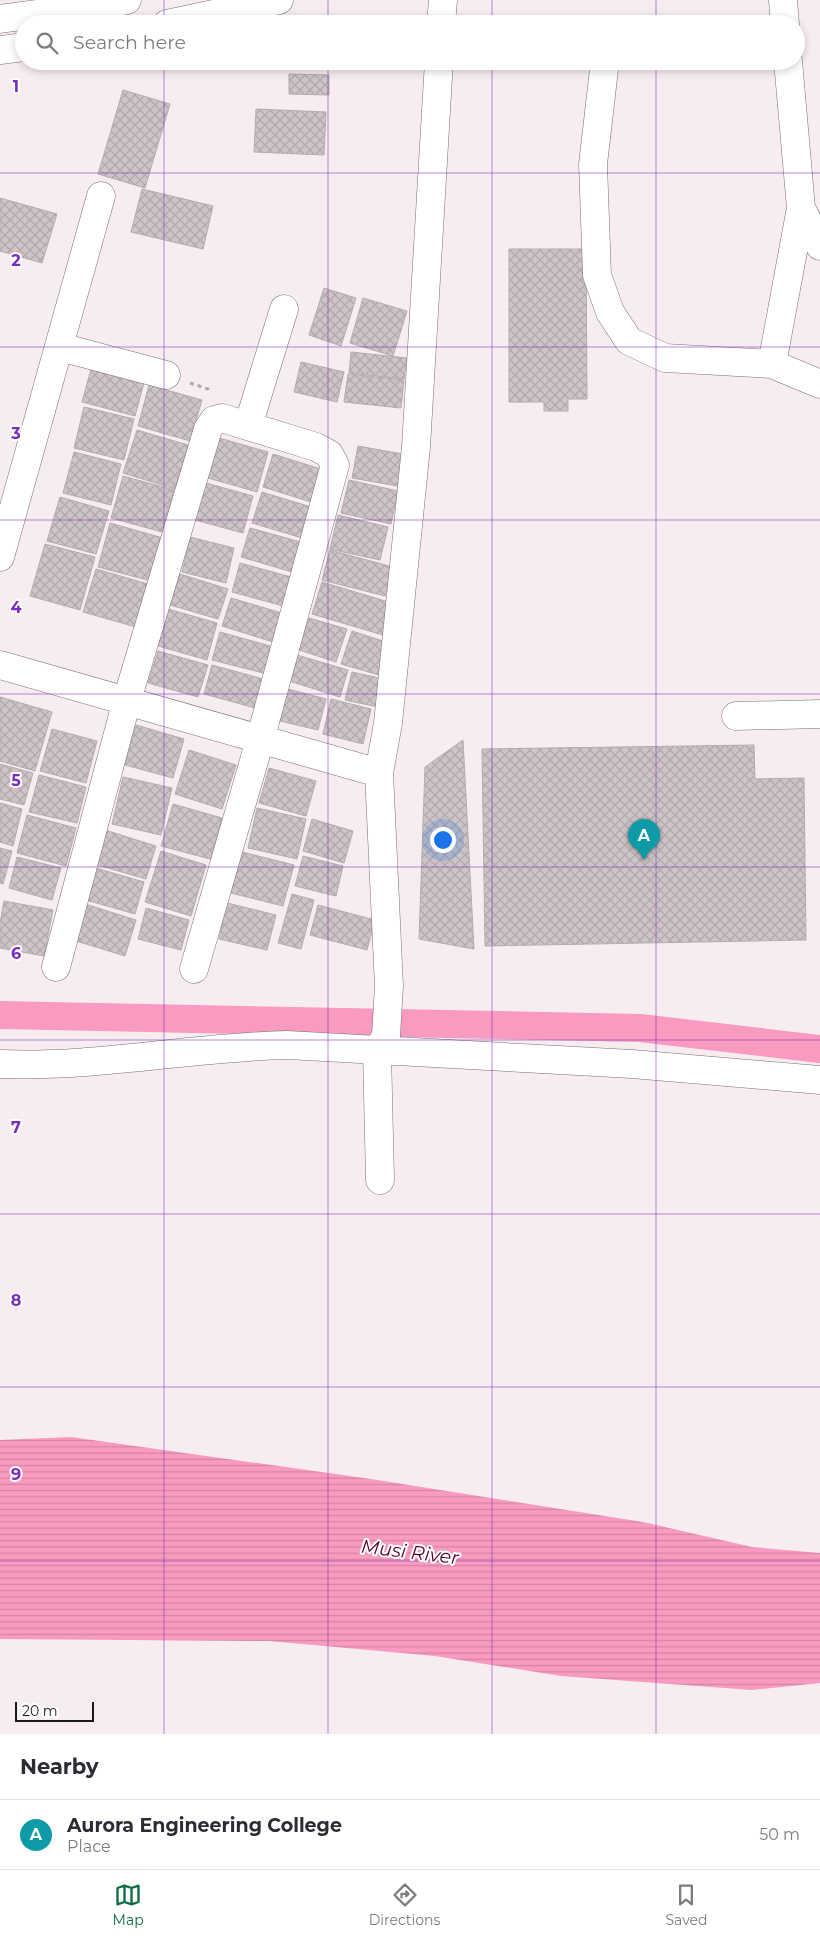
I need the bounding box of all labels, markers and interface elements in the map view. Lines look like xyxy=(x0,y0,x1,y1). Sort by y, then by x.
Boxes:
search box xyxy=(15,15,805,70)
icon: search xyxy=(33,29,61,57)
text: Search here xyxy=(73,31,186,54)
text: 1 xyxy=(13,77,19,96)
text: 2 xyxy=(11,251,21,270)
text: 3 xyxy=(10,424,21,443)
text: 4 xyxy=(10,598,22,617)
text: 5 xyxy=(11,771,21,790)
pin: A xyxy=(628,819,660,860)
your location xyxy=(430,827,456,853)
text: 6 xyxy=(11,944,21,963)
text: 7 xyxy=(11,1118,21,1137)
text: 8 xyxy=(11,1291,21,1310)
text: 9 xyxy=(11,1465,21,1484)
water label: Musi River xyxy=(360,1535,461,1569)
scale bar xyxy=(15,1699,94,1722)
text: 20 m xyxy=(22,1702,58,1720)
text: Nearby xyxy=(20,1754,99,1779)
text: Aurora Engineering College xyxy=(67,1814,342,1837)
text: A xyxy=(30,1825,42,1844)
text: 50 m xyxy=(759,1825,800,1844)
text: Place xyxy=(67,1837,111,1856)
tab: Map xyxy=(113,1881,144,1929)
tab: Directions xyxy=(369,1881,440,1929)
tab: Saved xyxy=(665,1881,707,1929)

